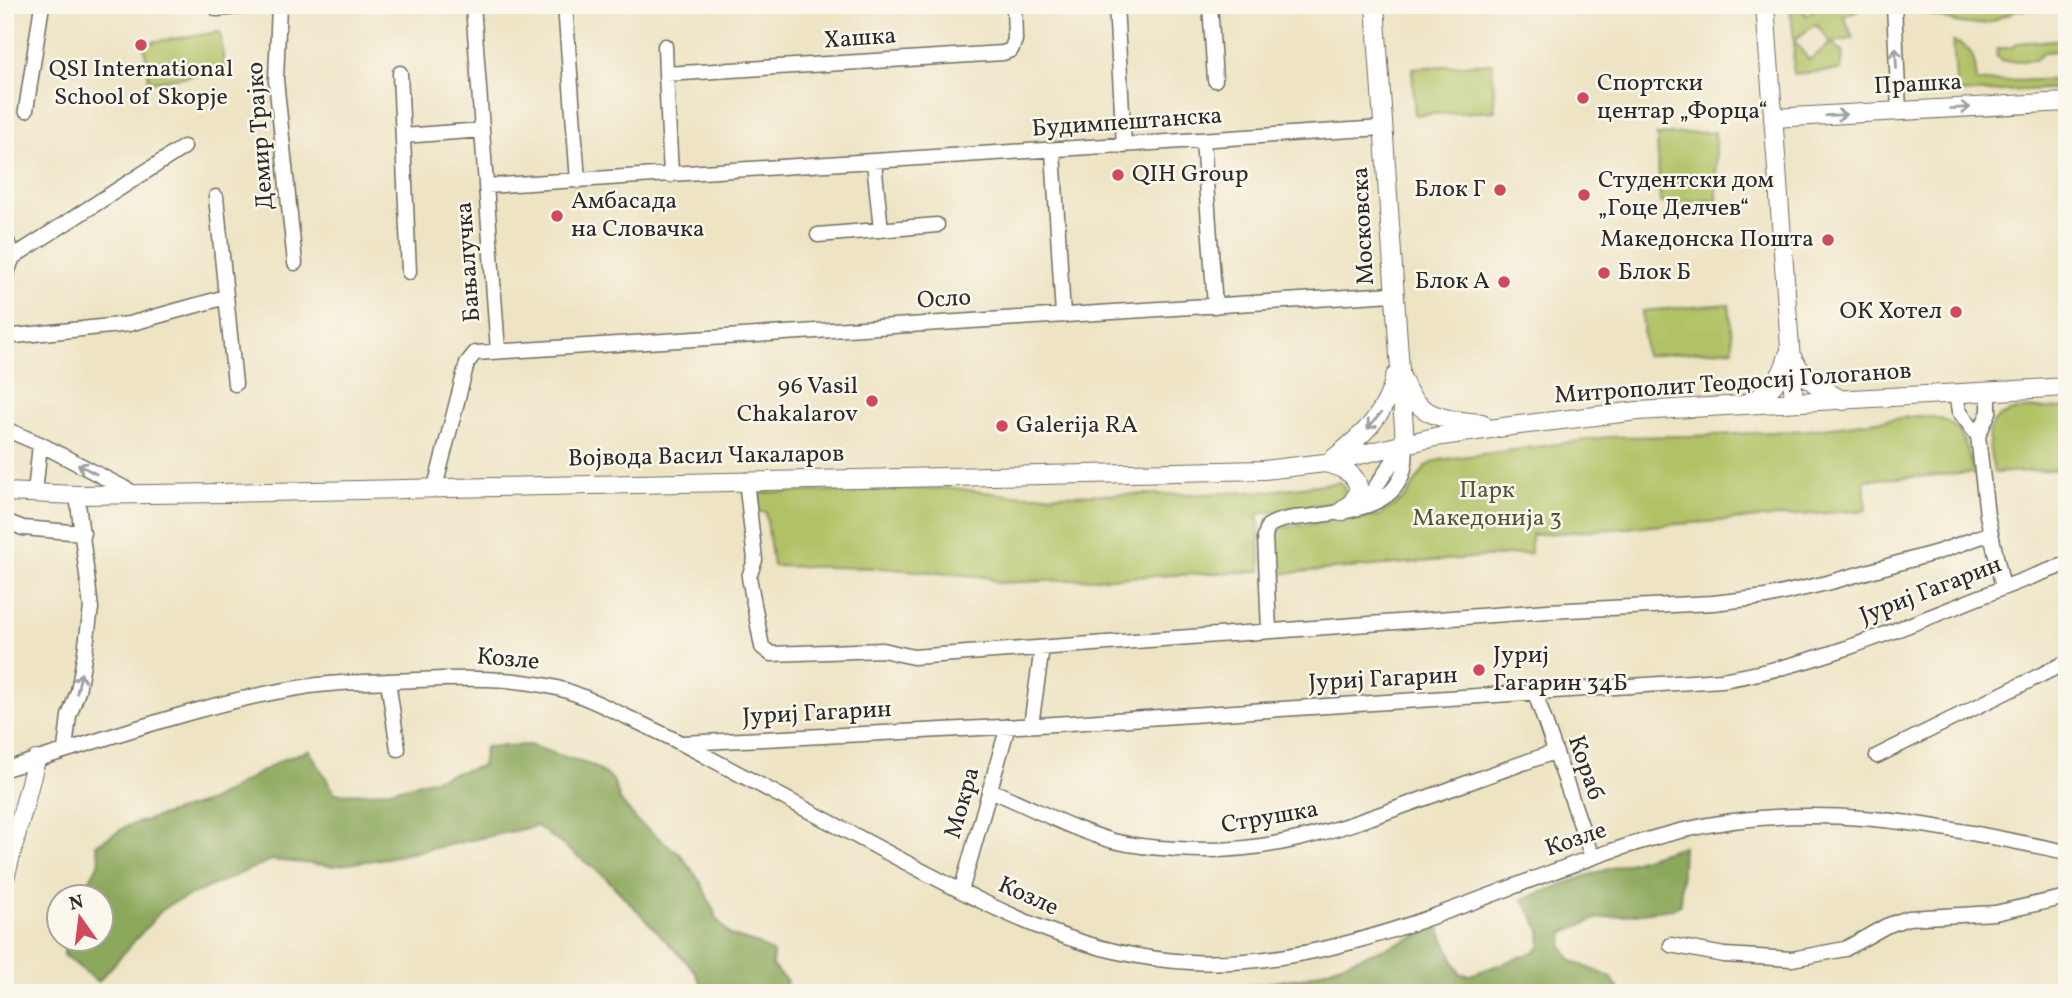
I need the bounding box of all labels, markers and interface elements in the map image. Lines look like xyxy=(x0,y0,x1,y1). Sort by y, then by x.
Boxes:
street label: Хашка xyxy=(823,20,897,58)
marker: QSI International School of Skopje xyxy=(133,37,149,53)
one-way arrow xyxy=(1890,47,1903,70)
place label: QSI International School of Skopje xyxy=(49,53,233,115)
street label: Демир Трајко xyxy=(239,61,283,211)
street label: Прашка xyxy=(1873,66,1963,104)
place label: Спортски центар „Форца“ xyxy=(1597,67,1768,129)
marker: Спортски центар „Форца“ xyxy=(1575,90,1591,106)
street label: Будимпештанска xyxy=(1031,99,1223,147)
one-way arrow xyxy=(1948,101,1971,114)
one-way arrow xyxy=(1824,108,1847,121)
place label: QIH Group xyxy=(1132,158,1249,192)
place label: Студентски дом „Гоце Делчев“ xyxy=(1598,164,1774,226)
street label: Московска xyxy=(1344,166,1384,286)
marker: QIH Group xyxy=(1110,167,1126,183)
place label: Блок Г xyxy=(1414,173,1486,207)
marker: Блок Г xyxy=(1492,182,1508,198)
place label: Амбасада на Словачка xyxy=(571,185,705,247)
marker: Студентски дом „Гоце Делчев“ xyxy=(1576,187,1592,203)
street label: Бањалучка xyxy=(448,201,490,323)
marker: Амбасада на Словачка xyxy=(549,208,565,224)
place label: Македонска Пошта xyxy=(1600,223,1814,257)
marker: Македонска Пошта xyxy=(1820,232,1836,248)
place label: Блок Б xyxy=(1618,256,1691,290)
place label: Блок А xyxy=(1415,265,1490,299)
marker: Блок Б xyxy=(1596,265,1612,281)
marker: Блок А xyxy=(1496,274,1512,290)
street label: Осло xyxy=(916,281,972,319)
place label: ОК Хотел xyxy=(1839,295,1942,329)
marker: ОК Хотел xyxy=(1948,304,1964,320)
street label: Митрополит Теодосиј Гологанов xyxy=(1553,355,1913,413)
place label: 96 Vasil Chakalarov xyxy=(737,370,858,432)
marker: 96 Vasil Chakalarov xyxy=(864,393,880,409)
place label: Galerija RA xyxy=(1016,409,1138,443)
one-way arrow xyxy=(1366,412,1382,430)
marker: Galerija RA xyxy=(994,418,1010,434)
street label: Војвода Васил Чакаларов xyxy=(568,438,844,476)
one-way arrow xyxy=(77,461,98,475)
park label: Парк Македонија 3 xyxy=(1412,474,1562,536)
street label: Јуриј Гагарин xyxy=(1855,548,2007,634)
place label: Јуриј Гагарин 34Б xyxy=(1493,639,1628,701)
street label: Козле xyxy=(475,640,541,680)
street label: Јуриј Гагарин xyxy=(1307,659,1459,701)
marker: Јуриј Гагарин 34Б xyxy=(1471,662,1487,678)
one-way arrow xyxy=(73,672,86,695)
street label: Јуриј Гагарин xyxy=(741,693,893,735)
street label: Кораб xyxy=(1558,731,1612,805)
street label: Мокра xyxy=(937,763,989,843)
street label: Струшка xyxy=(1219,793,1321,843)
street label: Козле xyxy=(1541,814,1611,866)
street label: Козле xyxy=(992,869,1064,925)
north arrow xyxy=(46,883,116,953)
text: N xyxy=(67,889,86,918)

